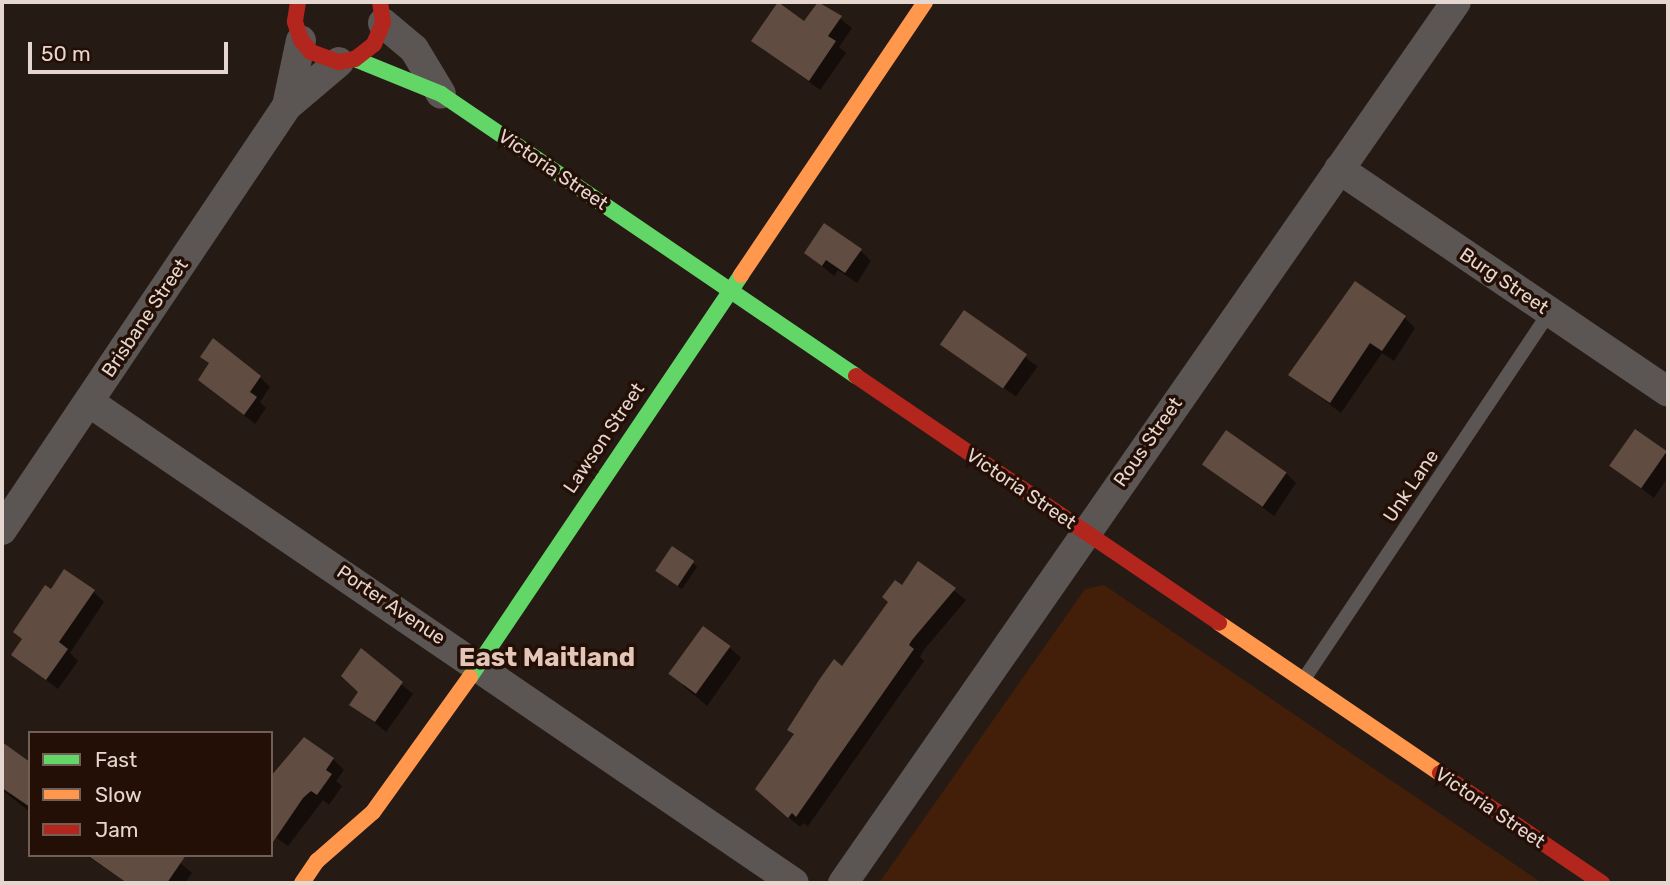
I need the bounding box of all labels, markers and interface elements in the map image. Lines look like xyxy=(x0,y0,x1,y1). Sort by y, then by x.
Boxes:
scale bar xyxy=(32,28,231,72)
text: 50 m xyxy=(41,41,91,66)
street label: Victoria Street xyxy=(494,125,612,215)
street label: Burg Street xyxy=(1455,243,1553,319)
street label: Brisbane Street xyxy=(97,255,193,381)
street label: Lawson Street xyxy=(559,379,649,497)
street label: Rous Street xyxy=(1109,393,1187,491)
street label: Victoria Street xyxy=(962,444,1080,534)
street label: Unk Lane xyxy=(1378,445,1444,527)
street label: Porter Avenue xyxy=(332,560,450,650)
district label: East Maitland xyxy=(459,642,635,674)
legend xyxy=(28,731,273,857)
text: Fast xyxy=(95,747,137,772)
street label: Victoria Street xyxy=(1431,763,1549,853)
text: Slow xyxy=(95,782,142,807)
text: Jam xyxy=(95,817,139,842)

